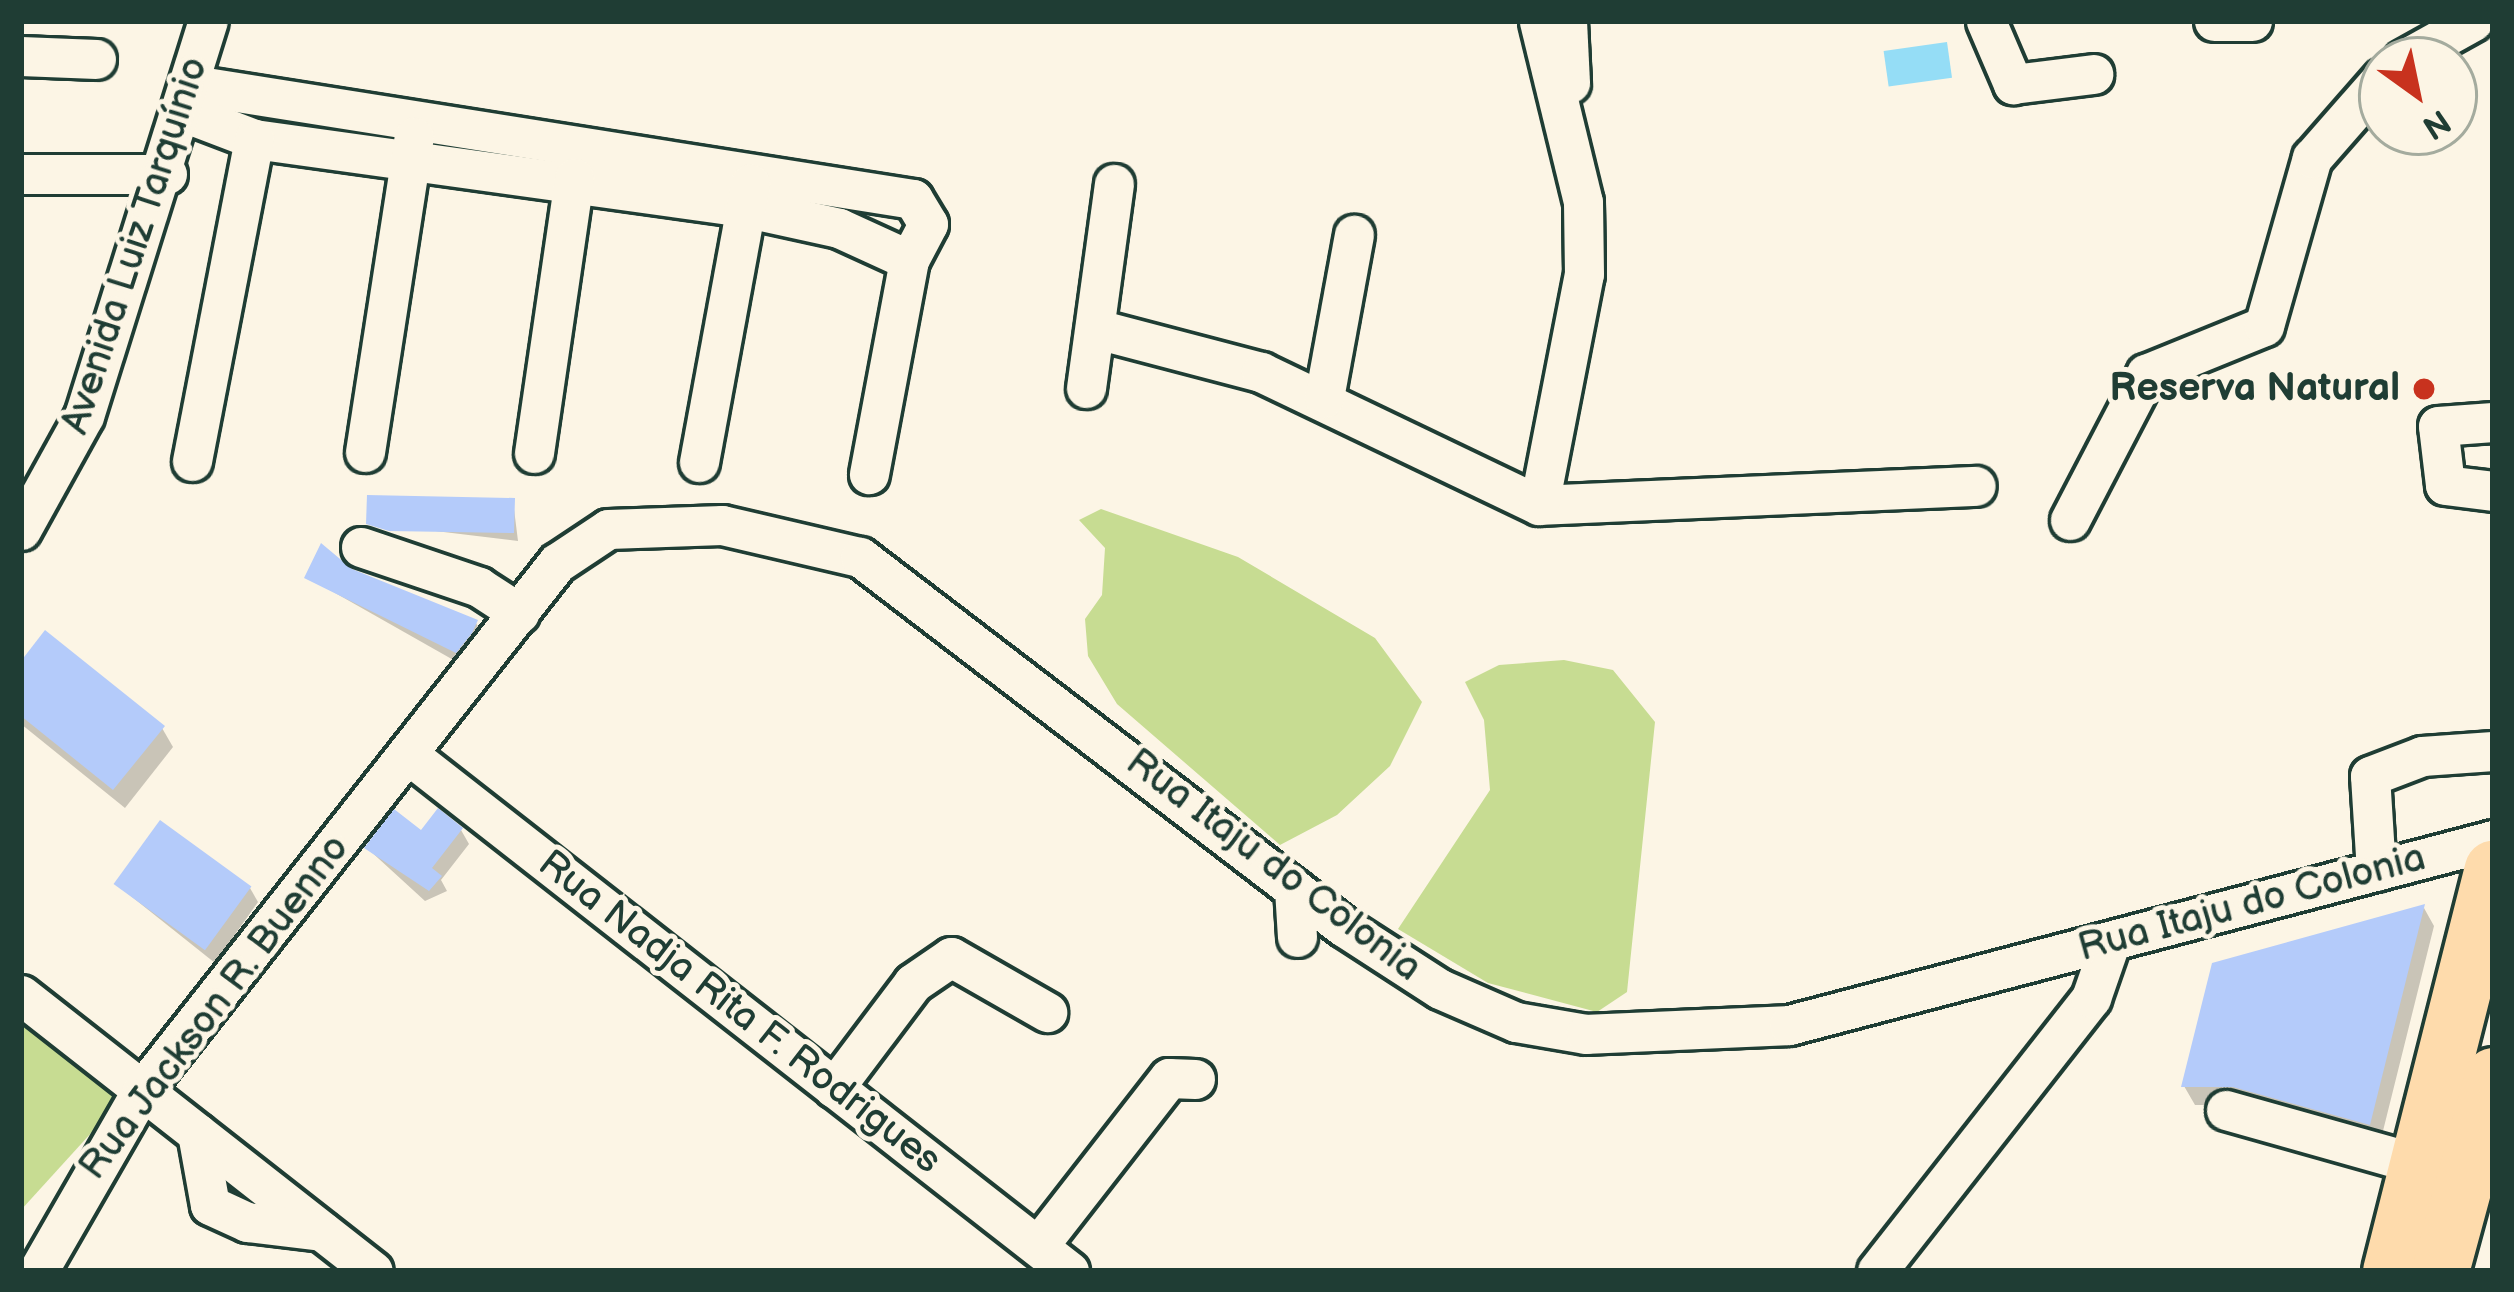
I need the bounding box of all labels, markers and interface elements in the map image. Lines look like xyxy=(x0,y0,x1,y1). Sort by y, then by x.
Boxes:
north arrow xyxy=(2358,36,2478,156)
street label: Avenida Luiz Tarquínio xyxy=(53,51,219,441)
text: N xyxy=(2415,100,2457,147)
place label: Reserva Natural xyxy=(2110,366,2400,412)
marker: Reserva Natural xyxy=(2411,376,2437,402)
street label: Rua Itaju do Colonia xyxy=(1116,740,1430,992)
street label: Rua Jackson R. Buenno xyxy=(70,826,360,1190)
street label: Rua Itaju do Colonia xyxy=(2073,835,2431,973)
street label: Rua Nadja Rita F. Rodrigues xyxy=(528,841,950,1185)

